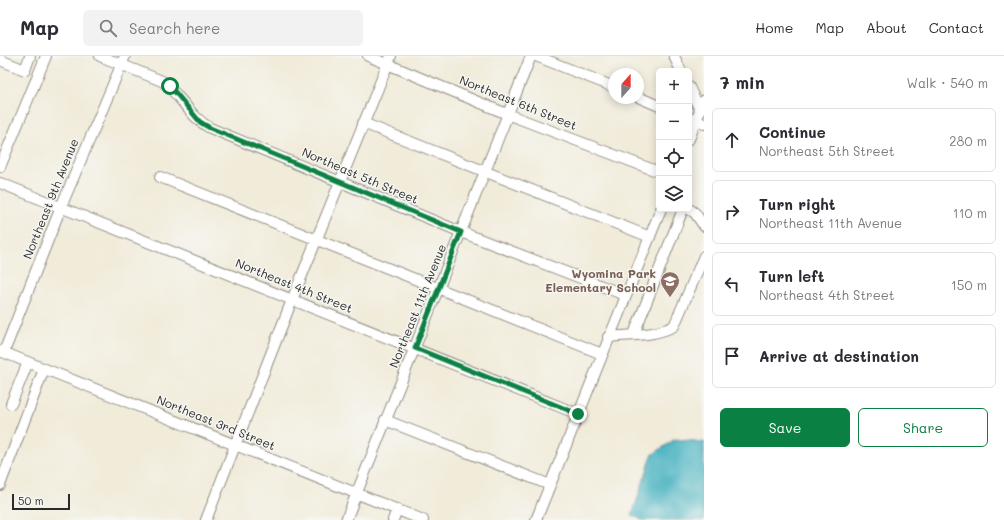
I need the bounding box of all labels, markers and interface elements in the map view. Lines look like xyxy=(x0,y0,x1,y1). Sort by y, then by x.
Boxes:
search box xyxy=(83,10,363,46)
text: Map xyxy=(20,15,59,40)
icon: search xyxy=(97,17,119,39)
text: Search here xyxy=(129,18,220,38)
text: Home xyxy=(755,18,793,37)
text: Map xyxy=(815,18,844,37)
text: About xyxy=(866,18,907,37)
text: Contact xyxy=(929,18,984,37)
north arrow xyxy=(608,68,644,104)
map controls xyxy=(656,68,692,212)
button: + xyxy=(656,68,692,104)
street label: Northeast 6th Street xyxy=(457,71,579,133)
text: 7 min xyxy=(720,71,765,93)
text: Walk · 540 m xyxy=(907,74,988,91)
route start xyxy=(161,77,179,95)
button: − xyxy=(656,104,692,140)
text: Continue xyxy=(759,122,826,142)
icon: ahead xyxy=(721,129,743,151)
text: 280 m xyxy=(949,132,987,149)
street label: Northeast 9th Avenue xyxy=(19,136,82,261)
button: locate xyxy=(656,140,692,176)
text: Northeast 5th Street xyxy=(759,142,894,159)
street label: Northeast 5th Street xyxy=(300,143,421,207)
button: layers xyxy=(656,176,692,212)
text: Turn right xyxy=(759,194,836,214)
icon: right xyxy=(721,201,743,223)
text: 110 m xyxy=(953,204,987,221)
text: Northeast 11th Avenue xyxy=(759,214,902,231)
street label: Northeast 11th Avenue xyxy=(385,241,449,370)
street label: Northeast 4th Street xyxy=(233,254,355,316)
place label: Wyomina Park Elementary School xyxy=(545,265,656,295)
text: Turn left xyxy=(759,266,824,286)
school or university icon: Wyomina Park Elementary School xyxy=(659,270,681,298)
icon: left xyxy=(721,273,743,295)
text: 150 m xyxy=(951,276,987,293)
text: Northeast 4th Street xyxy=(759,286,894,303)
icon: arrive xyxy=(721,345,743,367)
text: Arrive at destination xyxy=(759,346,919,366)
street label: Northeast 3rd Street xyxy=(155,391,278,453)
route end xyxy=(569,405,587,423)
button: Save xyxy=(720,408,850,447)
button: Share xyxy=(858,408,988,447)
scale bar xyxy=(12,492,70,511)
text: 50 m xyxy=(18,493,44,508)

